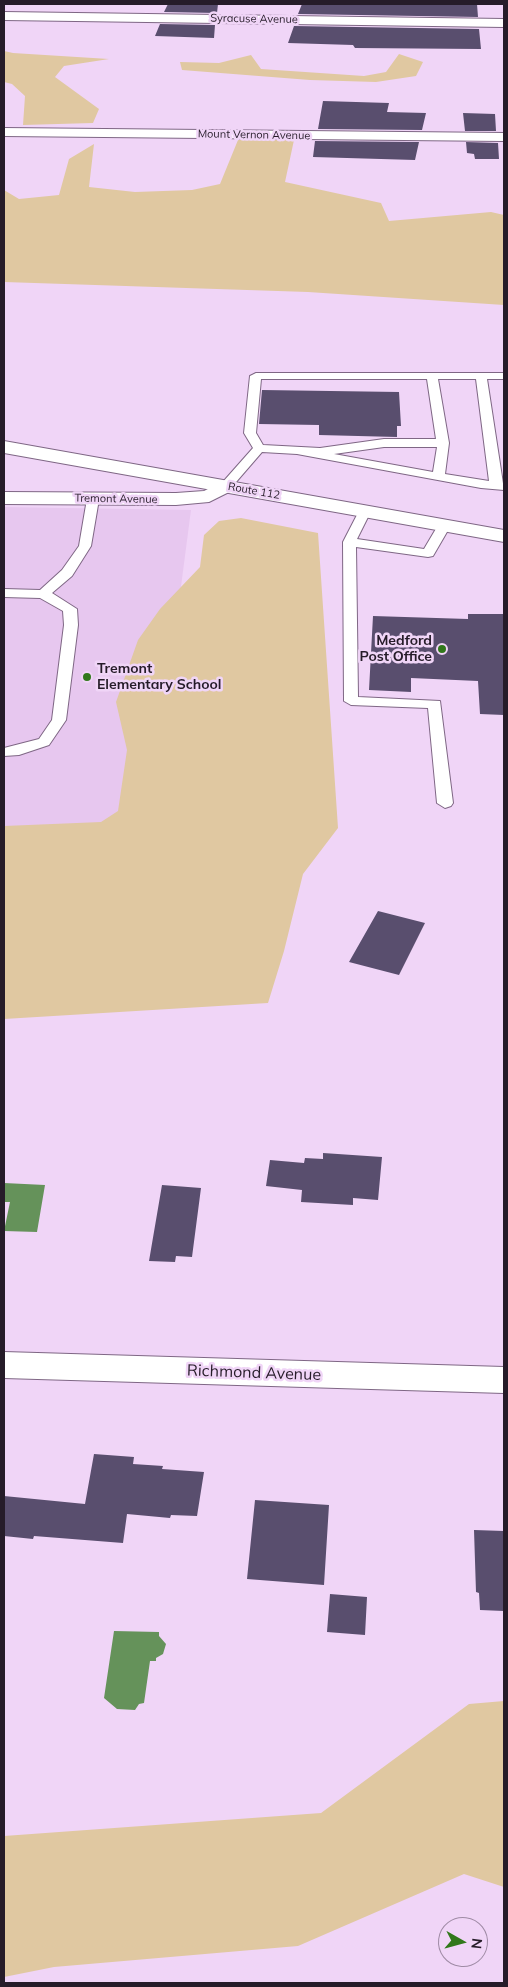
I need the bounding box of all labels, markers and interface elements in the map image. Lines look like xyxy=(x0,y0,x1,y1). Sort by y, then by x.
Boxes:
street label: Syracuse Avenue xyxy=(210,12,298,26)
street label: Mount Vernon Avenue xyxy=(198,127,310,143)
street label: Route 112 xyxy=(227,480,281,502)
street label: Tremont Avenue xyxy=(74,492,158,506)
place label: Medford Post Office xyxy=(359,633,432,666)
marker: Medford Post Office xyxy=(436,643,448,655)
place label: Tremont Elementary School xyxy=(97,661,221,694)
marker: Tremont Elementary School xyxy=(81,671,93,683)
street label: Richmond Avenue xyxy=(187,1361,321,1385)
north arrow xyxy=(438,1917,488,1967)
text: N xyxy=(467,1937,486,1950)

